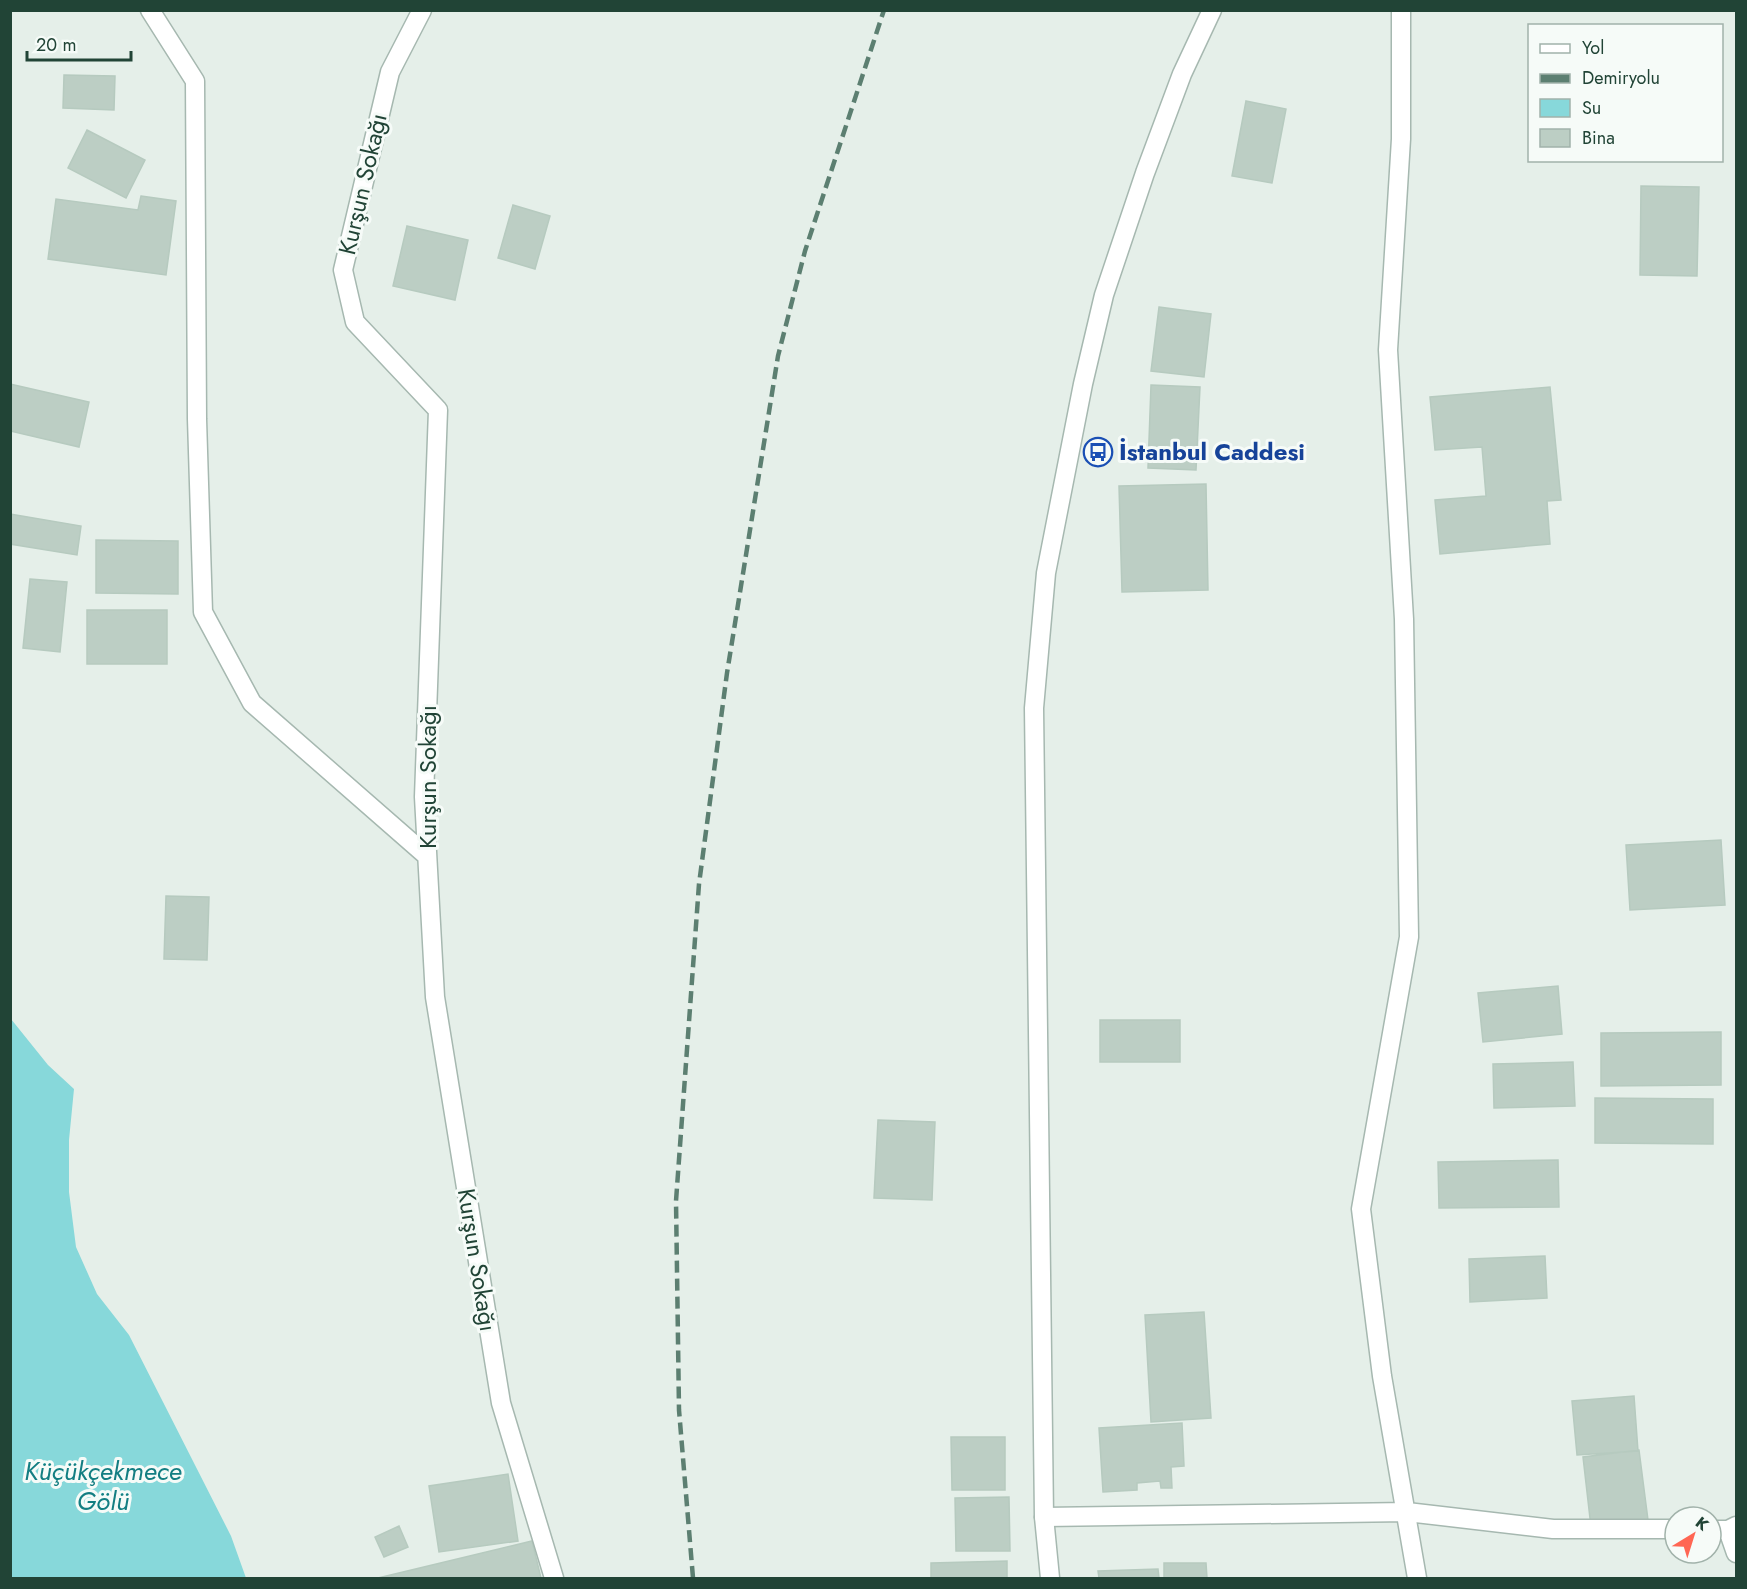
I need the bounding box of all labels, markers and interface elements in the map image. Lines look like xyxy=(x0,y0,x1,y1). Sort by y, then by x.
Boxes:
scale bar xyxy=(27,24,130,62)
legend xyxy=(1528,24,1723,162)
text: 20 m xyxy=(36,32,76,58)
text: Yol xyxy=(1582,35,1604,61)
text: Demiryolu xyxy=(1582,65,1660,91)
text: Su xyxy=(1582,95,1601,121)
street label: Kurşun Sokağı xyxy=(329,110,396,258)
text: Bina xyxy=(1582,125,1615,151)
place label: İstanbul Caddesi xyxy=(1119,434,1305,469)
bus stop icon: İstanbul Caddesi xyxy=(1082,436,1114,468)
street label: Kurşun Sokağı xyxy=(410,705,445,849)
street label: Kurşun Sokağı xyxy=(449,1186,506,1334)
water label: Küçükçekmece Gölü xyxy=(24,1452,182,1520)
north arrow xyxy=(1663,1505,1723,1565)
text: K xyxy=(1690,1511,1714,1537)

